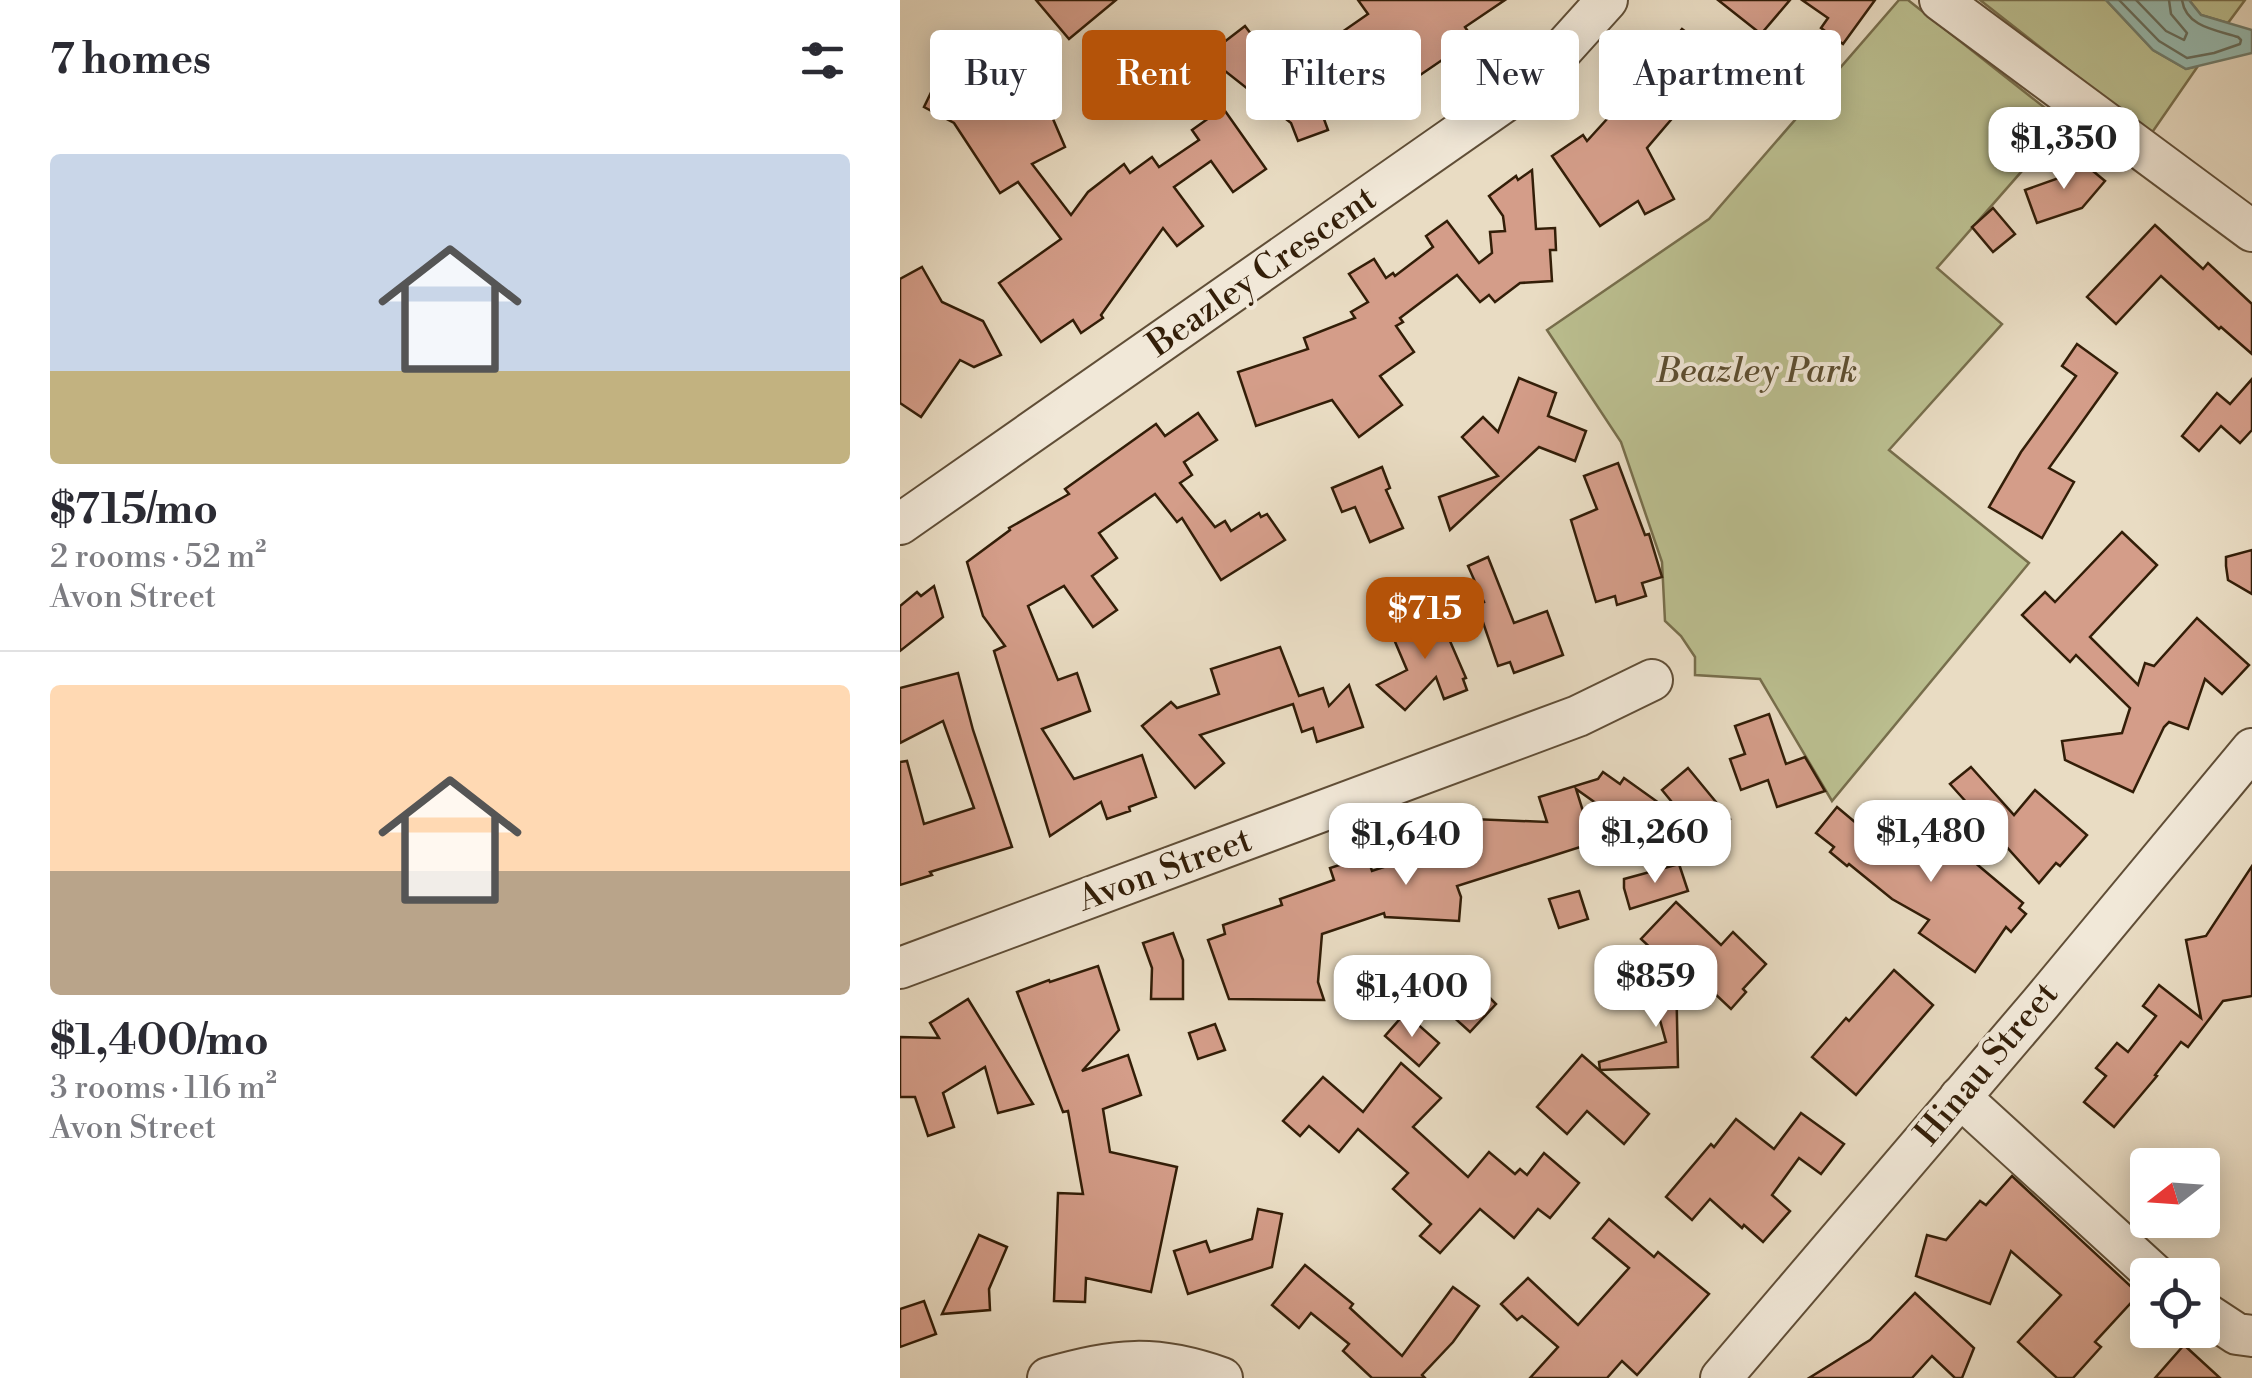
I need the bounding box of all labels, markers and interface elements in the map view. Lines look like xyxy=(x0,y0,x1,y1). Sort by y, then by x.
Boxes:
chip: Buy xyxy=(930,30,1062,120)
chip: Rent xyxy=(1082,30,1226,120)
chip: Filters xyxy=(1246,30,1421,120)
chip: New xyxy=(1441,30,1579,120)
chip: Apartment xyxy=(1599,30,1841,120)
icon: filters xyxy=(795,33,850,88)
text: 7 homes xyxy=(50,34,211,87)
pin: $1,350 xyxy=(1983,107,2145,192)
text: $1,350 xyxy=(2011,119,2117,159)
street label: Beazley Crescent xyxy=(1139,177,1385,367)
icon: home xyxy=(360,219,540,399)
park label: Beazley Park xyxy=(1655,350,1858,393)
text: $715/mo xyxy=(50,484,218,537)
text: 2 rooms · 52 m² xyxy=(50,537,266,577)
text: Avon Street xyxy=(50,577,216,617)
pin: $715 xyxy=(1366,577,1484,662)
text: $715 xyxy=(1388,589,1462,629)
icon: home xyxy=(360,750,540,930)
pin: $1,480 xyxy=(1850,800,2012,885)
pin: $1,260 xyxy=(1574,801,1736,886)
pin: $1,640 xyxy=(1325,803,1487,888)
text: $1,480 xyxy=(1876,812,1986,852)
text: $1,260 xyxy=(1601,813,1709,853)
text: $1,640 xyxy=(1351,815,1461,855)
street label: Avon Street xyxy=(1071,819,1258,922)
pin: $859 xyxy=(1597,945,1715,1030)
pin: $1,400 xyxy=(1331,955,1493,1040)
text: $859 xyxy=(1616,957,1696,997)
text: $1,400 xyxy=(1356,967,1468,1007)
street label: Hinau Street xyxy=(1906,973,2068,1155)
text: $1,400/mo xyxy=(50,1015,269,1068)
text: 3 rooms · 116 m² xyxy=(50,1068,277,1108)
text: Avon Street xyxy=(50,1108,216,1148)
north arrow xyxy=(2130,1148,2220,1238)
map controls xyxy=(2130,1148,2220,1348)
button: locate xyxy=(2130,1258,2220,1348)

